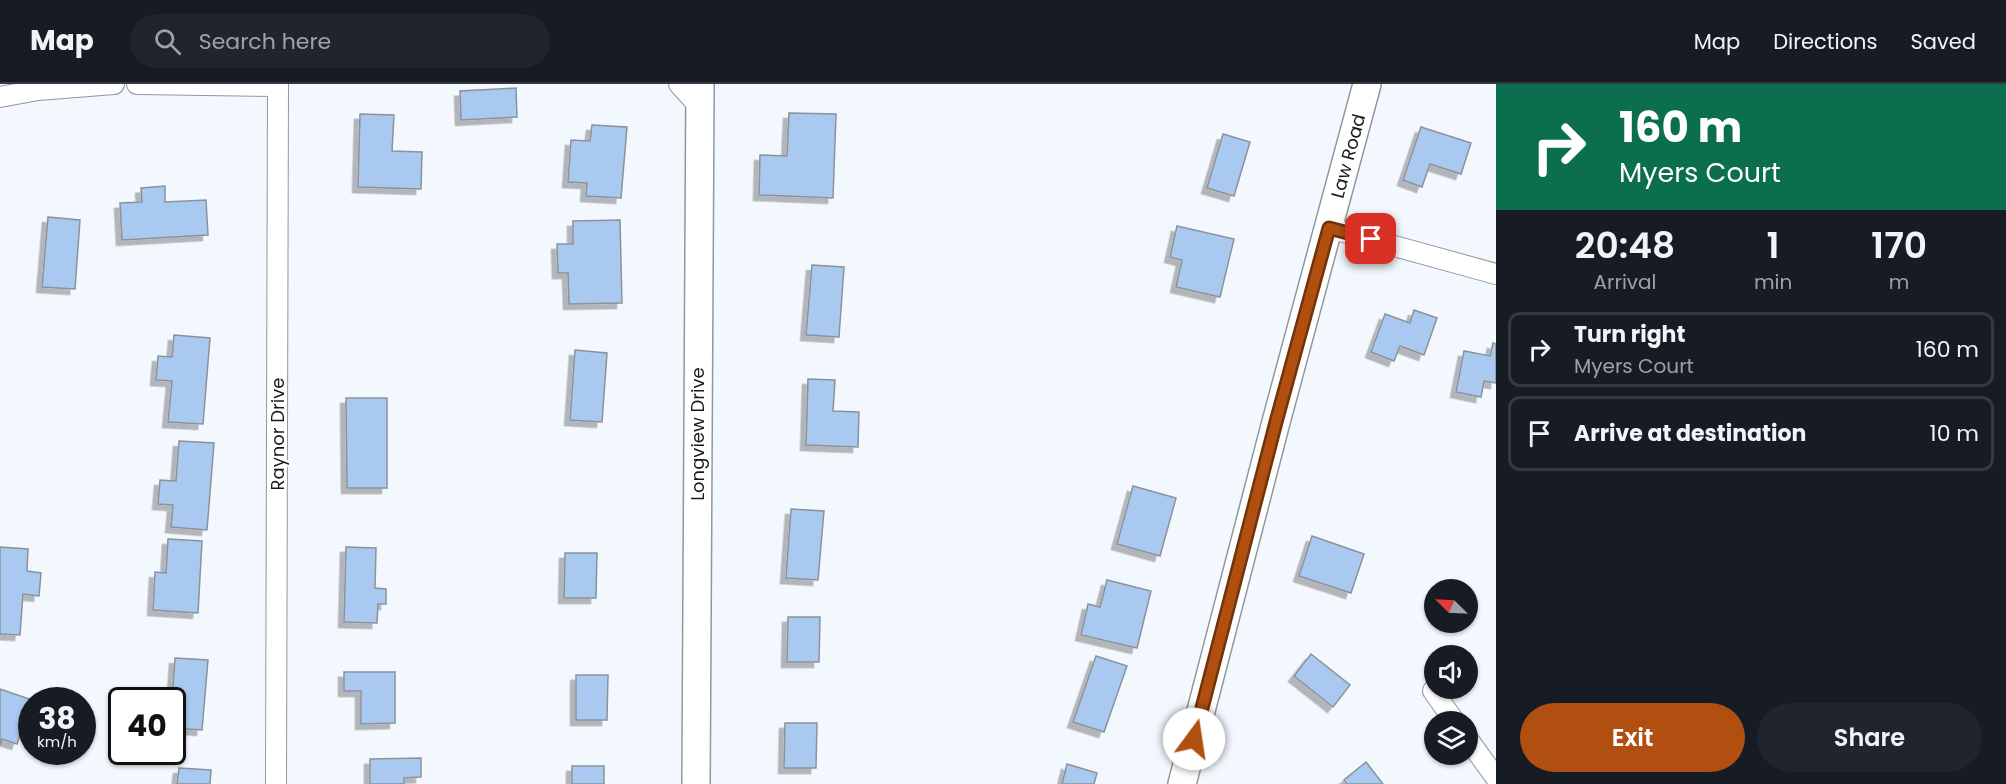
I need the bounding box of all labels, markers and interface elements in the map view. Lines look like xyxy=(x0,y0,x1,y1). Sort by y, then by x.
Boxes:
search box xyxy=(130,14,550,68)
text: Map xyxy=(30,21,94,60)
icon: search xyxy=(151,25,184,58)
text: Search here xyxy=(199,26,331,57)
text: Map xyxy=(1694,27,1740,56)
text: Directions xyxy=(1773,27,1877,56)
text: Saved xyxy=(1910,27,1976,56)
text: 160 m xyxy=(1619,98,1742,157)
icon: right xyxy=(1520,108,1598,186)
street label: Law Road xyxy=(1325,111,1371,201)
text: Myers Court xyxy=(1619,154,1781,191)
pin xyxy=(1345,213,1396,264)
text: 20:48 xyxy=(1575,220,1675,271)
text: 1 xyxy=(1767,220,1780,271)
text: 170 xyxy=(1871,220,1927,271)
icon: arrive xyxy=(1354,222,1387,255)
text: Arrival xyxy=(1593,268,1656,296)
text: min xyxy=(1754,268,1792,296)
text: m xyxy=(1889,268,1909,296)
text: Turn right xyxy=(1574,319,1685,350)
icon: right xyxy=(1523,333,1556,366)
text: 160 m xyxy=(1916,334,1979,365)
text: Myers Court xyxy=(1574,352,1694,380)
street label: Longview Drive xyxy=(685,367,710,501)
street label: Raynor Drive xyxy=(265,378,290,490)
icon: arrive xyxy=(1523,417,1556,450)
text: Arrive at destination xyxy=(1574,418,1806,449)
text: 10 m xyxy=(1930,418,1979,449)
north arrow xyxy=(1424,579,1478,633)
map controls xyxy=(1424,579,1478,765)
button: sound xyxy=(1424,645,1478,699)
speed limit sign: 40 xyxy=(108,687,186,765)
text: 38 xyxy=(38,697,76,740)
button: Exit xyxy=(1520,703,1745,772)
button: Share xyxy=(1757,703,1982,772)
position arrow xyxy=(1162,707,1226,771)
button: layers xyxy=(1424,711,1478,765)
text: km/h xyxy=(37,731,77,752)

